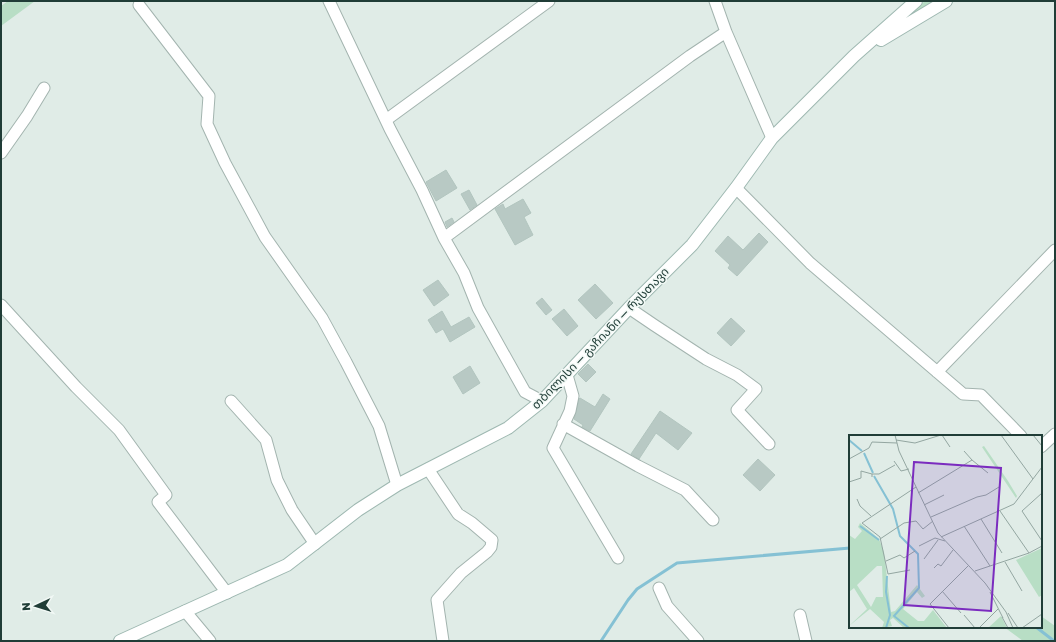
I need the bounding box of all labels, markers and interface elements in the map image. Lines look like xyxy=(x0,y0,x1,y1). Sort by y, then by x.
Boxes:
street label: თბილისი — გაჩიანი — რუსთავი xyxy=(528,264,673,413)
inset map xyxy=(849,435,1042,628)
north arrow xyxy=(16,586,56,626)
text: N xyxy=(19,602,32,611)

